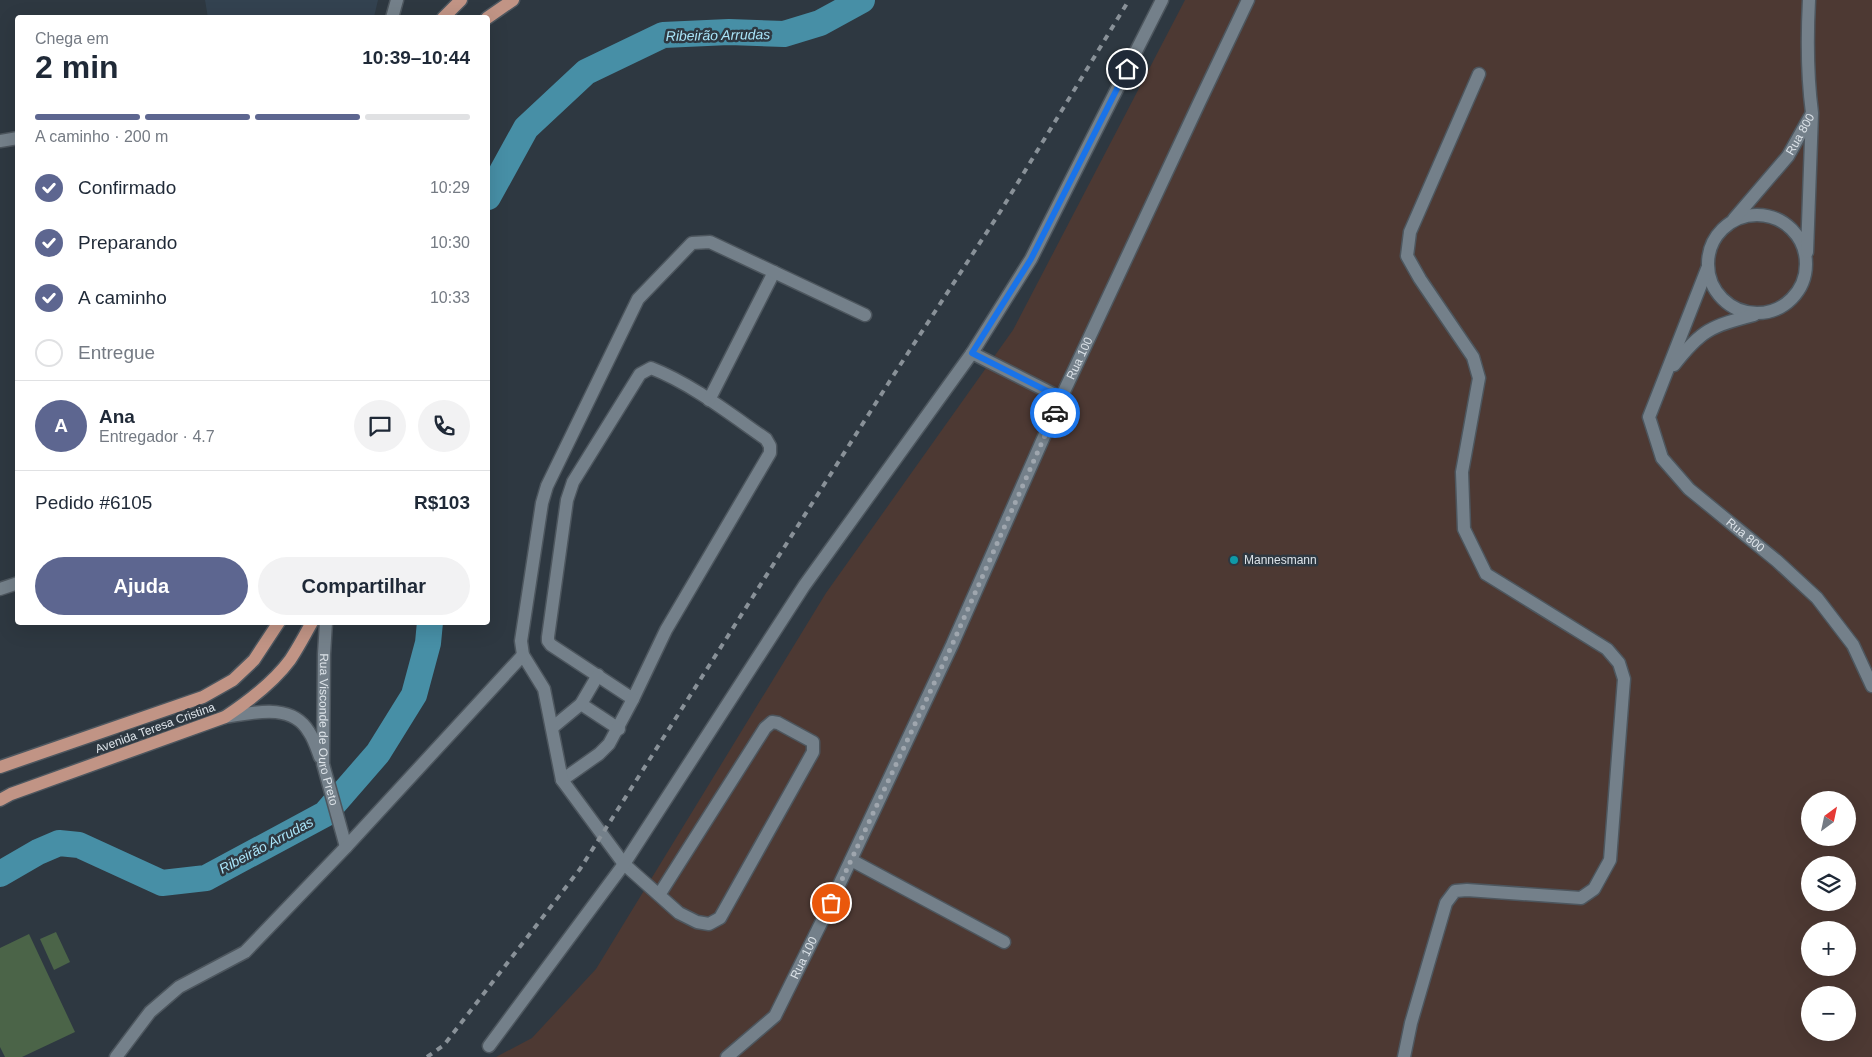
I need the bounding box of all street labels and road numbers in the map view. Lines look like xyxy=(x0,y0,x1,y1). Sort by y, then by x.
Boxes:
street label: Rua 800 xyxy=(1783,111,1818,157)
street label: Rua 100 xyxy=(1064,334,1096,382)
street label: Rua 800 xyxy=(1723,515,1768,555)
street label: Rua Visconde de Ouro Preto xyxy=(316,653,341,807)
street label: Avenida Teresa Cristina xyxy=(93,700,217,756)
street label: Rua 100 xyxy=(787,934,820,981)

